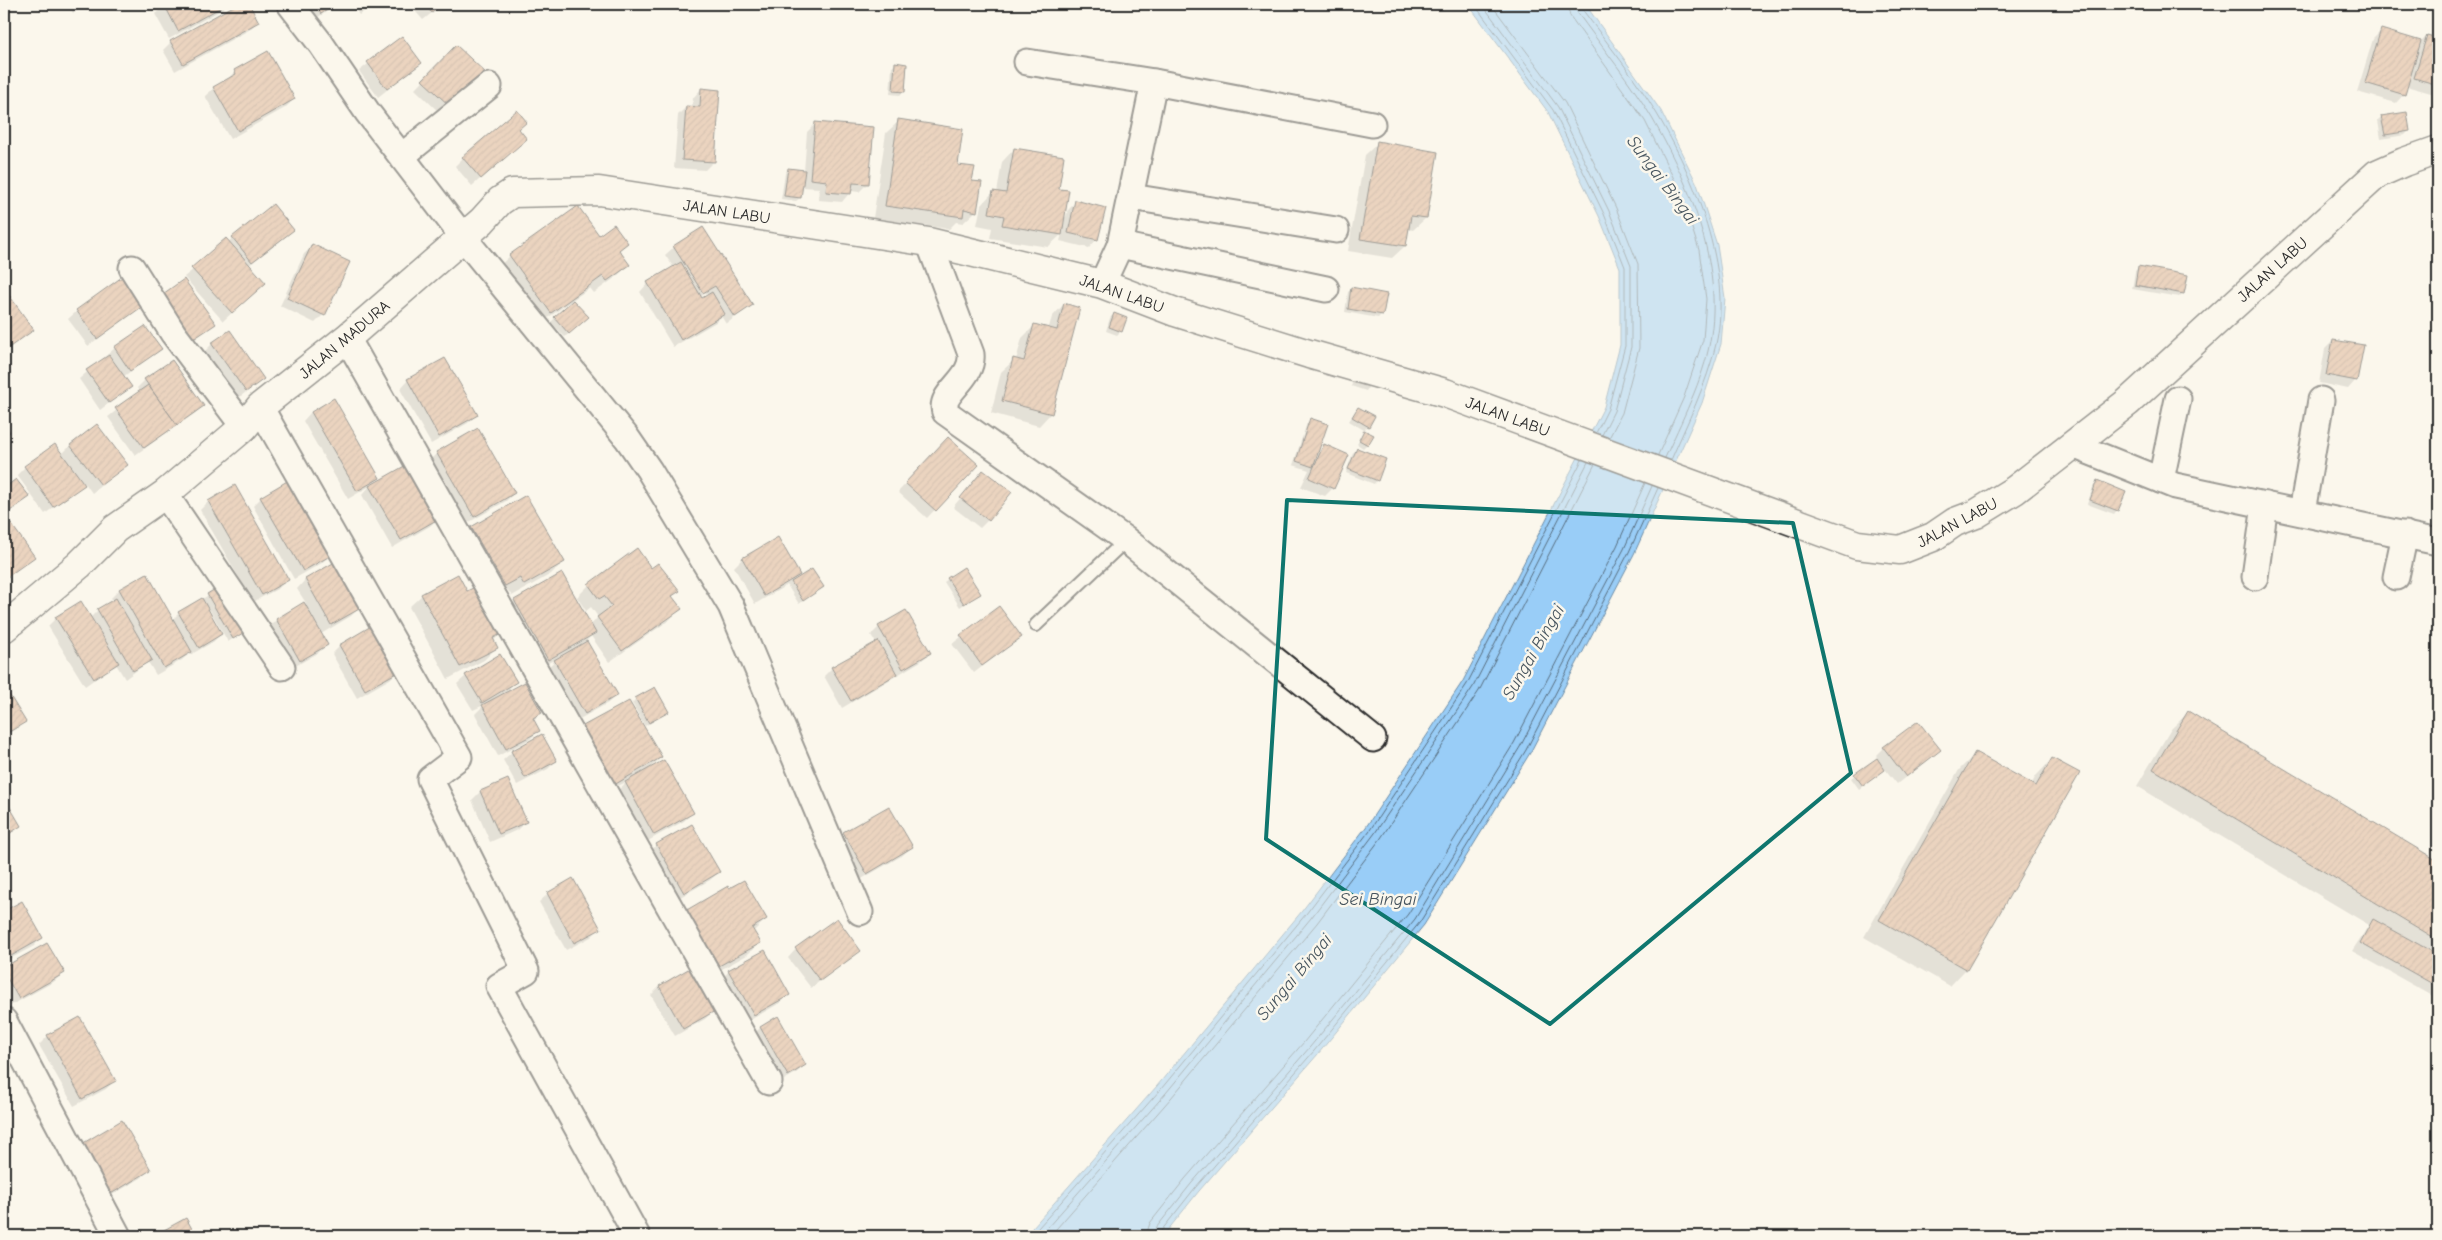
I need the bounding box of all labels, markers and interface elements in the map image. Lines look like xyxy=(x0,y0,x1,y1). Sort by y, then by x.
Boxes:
water label: Sungai Bingai xyxy=(1622,132,1703,230)
street label: JALAN LABU xyxy=(682,196,772,228)
street label: JALAN LABU xyxy=(2234,234,2311,306)
street label: JALAN LABU xyxy=(1077,271,1166,317)
street label: JALAN MADURA xyxy=(296,297,393,383)
street label: JALAN LABU xyxy=(1463,393,1552,440)
street label: JALAN LABU xyxy=(1914,494,2001,552)
water label: Sungai Bingai xyxy=(1498,600,1569,703)
water label: Sei Bingai xyxy=(1340,889,1417,910)
water label: Sungai Bingai xyxy=(1252,929,1337,1025)

